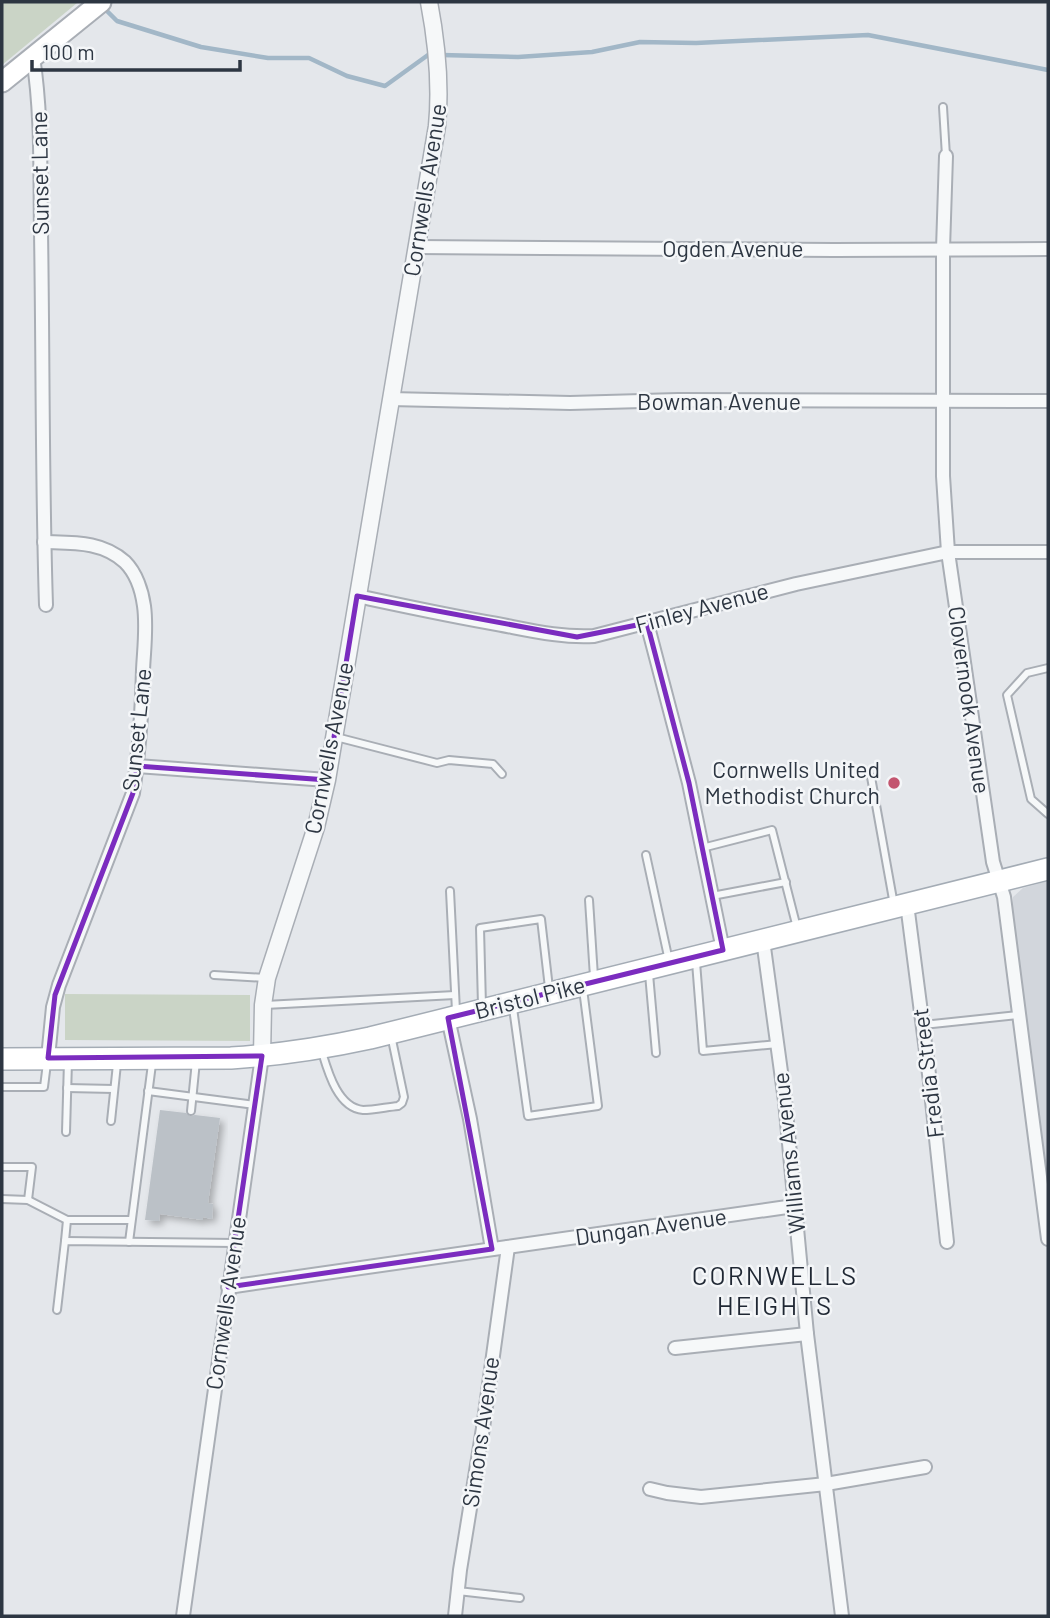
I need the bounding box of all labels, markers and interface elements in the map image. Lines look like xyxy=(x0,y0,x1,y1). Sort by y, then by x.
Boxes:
scale bar xyxy=(32,28,240,72)
text: 100 m xyxy=(42,39,95,64)
street label: Cornwells Avenue xyxy=(397,101,452,278)
street label: Sunset Lane xyxy=(24,111,54,235)
street label: Ogden Avenue xyxy=(662,234,804,262)
street label: Bowman Avenue xyxy=(637,387,801,415)
street label: Finley Avenue xyxy=(632,576,771,638)
street label: Clovernook Avenue xyxy=(943,604,997,795)
street label: Cornwells Avenue xyxy=(298,659,358,836)
street label: Sunset Lane xyxy=(116,667,156,793)
place label: Cornwells United Methodist Church xyxy=(705,755,880,809)
marker: Cornwells United Methodist Church xyxy=(886,775,902,791)
street label: Bristol Pike xyxy=(472,970,588,1024)
street label: Fredia Street xyxy=(905,1006,949,1140)
street label: Williams Avenue xyxy=(766,1071,810,1235)
street label: Dungan Avenue xyxy=(573,1202,728,1251)
street label: Cornwells Avenue xyxy=(199,1214,251,1391)
district label: CORNWELLS HEIGHTS xyxy=(692,1259,858,1320)
street label: Simons Avenue xyxy=(456,1355,504,1509)

